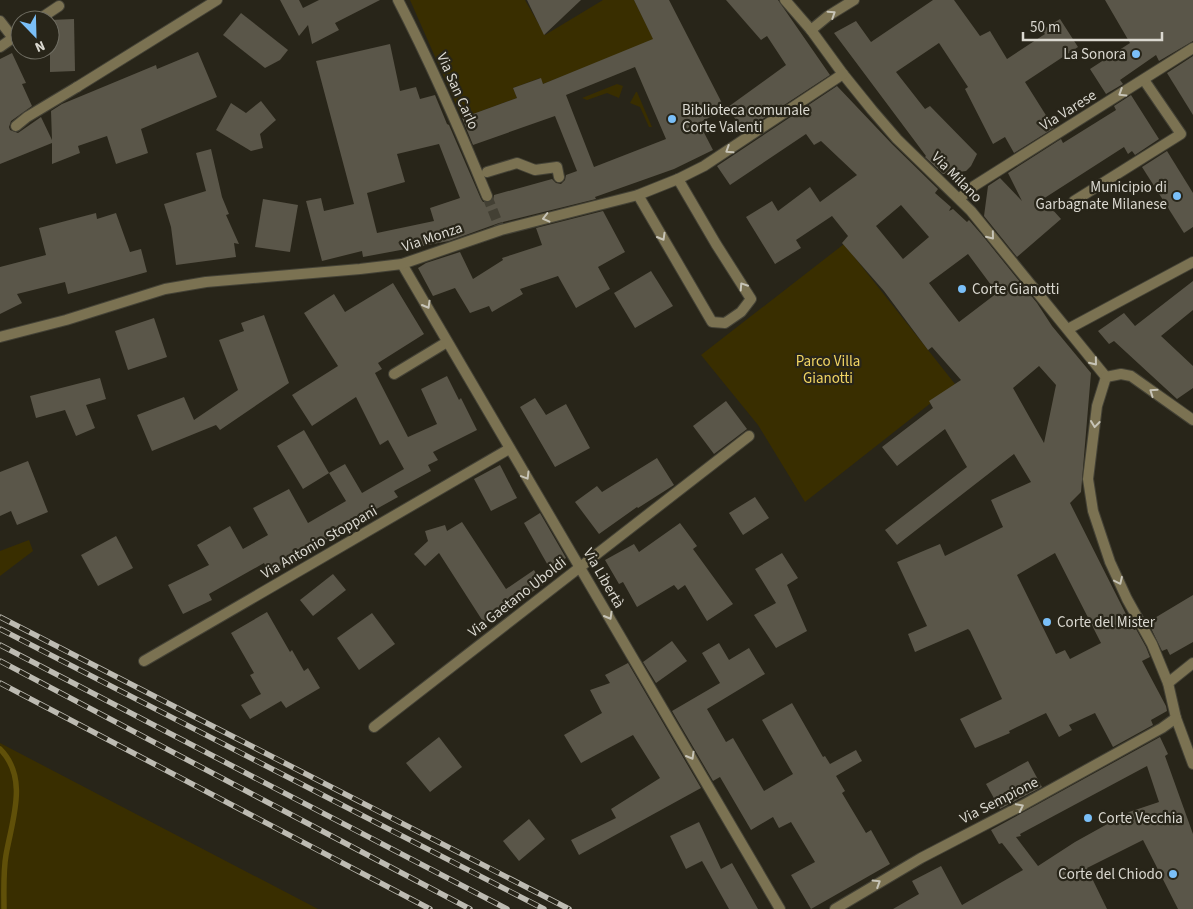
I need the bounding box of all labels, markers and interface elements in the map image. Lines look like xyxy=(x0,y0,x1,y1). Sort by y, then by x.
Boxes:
north arrow xyxy=(10,10,60,60)
scale bar xyxy=(1023,10,1162,42)
one-way arrow xyxy=(826,11,835,20)
text: 50 m xyxy=(1030,17,1060,38)
text: N xyxy=(31,35,48,57)
place label: La Sonora xyxy=(1063,44,1126,65)
marker: La Sonora xyxy=(1130,48,1142,60)
street label: Via San Carlo xyxy=(431,49,484,133)
street label: Via Varese xyxy=(1036,85,1101,136)
one-way arrow xyxy=(1119,87,1128,96)
place label: Biblioteca comunale Corte Valenti xyxy=(682,100,810,138)
marker: Biblioteca comunale Corte Valenti xyxy=(666,113,678,125)
one-way arrow xyxy=(726,143,735,153)
street label: Via Milano xyxy=(926,147,987,208)
place label: Municipio di Garbagnate Milanese xyxy=(1036,177,1167,215)
marker: Municipio di Garbagnate Milanese xyxy=(1171,190,1183,202)
one-way arrow xyxy=(542,213,550,223)
street label: Via Monza xyxy=(399,217,465,258)
one-way arrow xyxy=(985,230,993,239)
one-way arrow xyxy=(656,231,666,240)
place label: Corte Gianotti xyxy=(972,279,1059,300)
one-way arrow xyxy=(740,283,750,292)
marker: Corte Gianotti xyxy=(956,283,968,295)
one-way arrow xyxy=(421,300,431,309)
park label: Parco Villa Gianotti xyxy=(796,351,860,389)
one-way arrow xyxy=(1088,356,1097,365)
one-way arrow xyxy=(1149,389,1159,398)
one-way arrow xyxy=(1090,420,1101,428)
one-way arrow xyxy=(519,471,529,480)
street label: Via Antonio Stoppani xyxy=(257,501,381,584)
street label: Via Libertà xyxy=(578,544,629,612)
street label: Via Gaetano Uboldi xyxy=(464,552,571,643)
one-way arrow xyxy=(1112,576,1123,585)
one-way arrow xyxy=(602,611,612,620)
place label: Corte del Mister xyxy=(1057,612,1156,633)
marker: Corte del Mister xyxy=(1041,616,1053,628)
one-way arrow xyxy=(684,751,694,760)
street label: Via Sempione xyxy=(956,772,1042,829)
one-way arrow xyxy=(1015,803,1024,813)
place label: Corte Vecchia xyxy=(1098,808,1183,829)
marker: Corte Vecchia xyxy=(1082,812,1094,824)
place label: Corte del Chiodo xyxy=(1058,864,1163,885)
marker: Corte del Chiodo xyxy=(1167,868,1179,880)
one-way arrow xyxy=(871,880,880,890)

